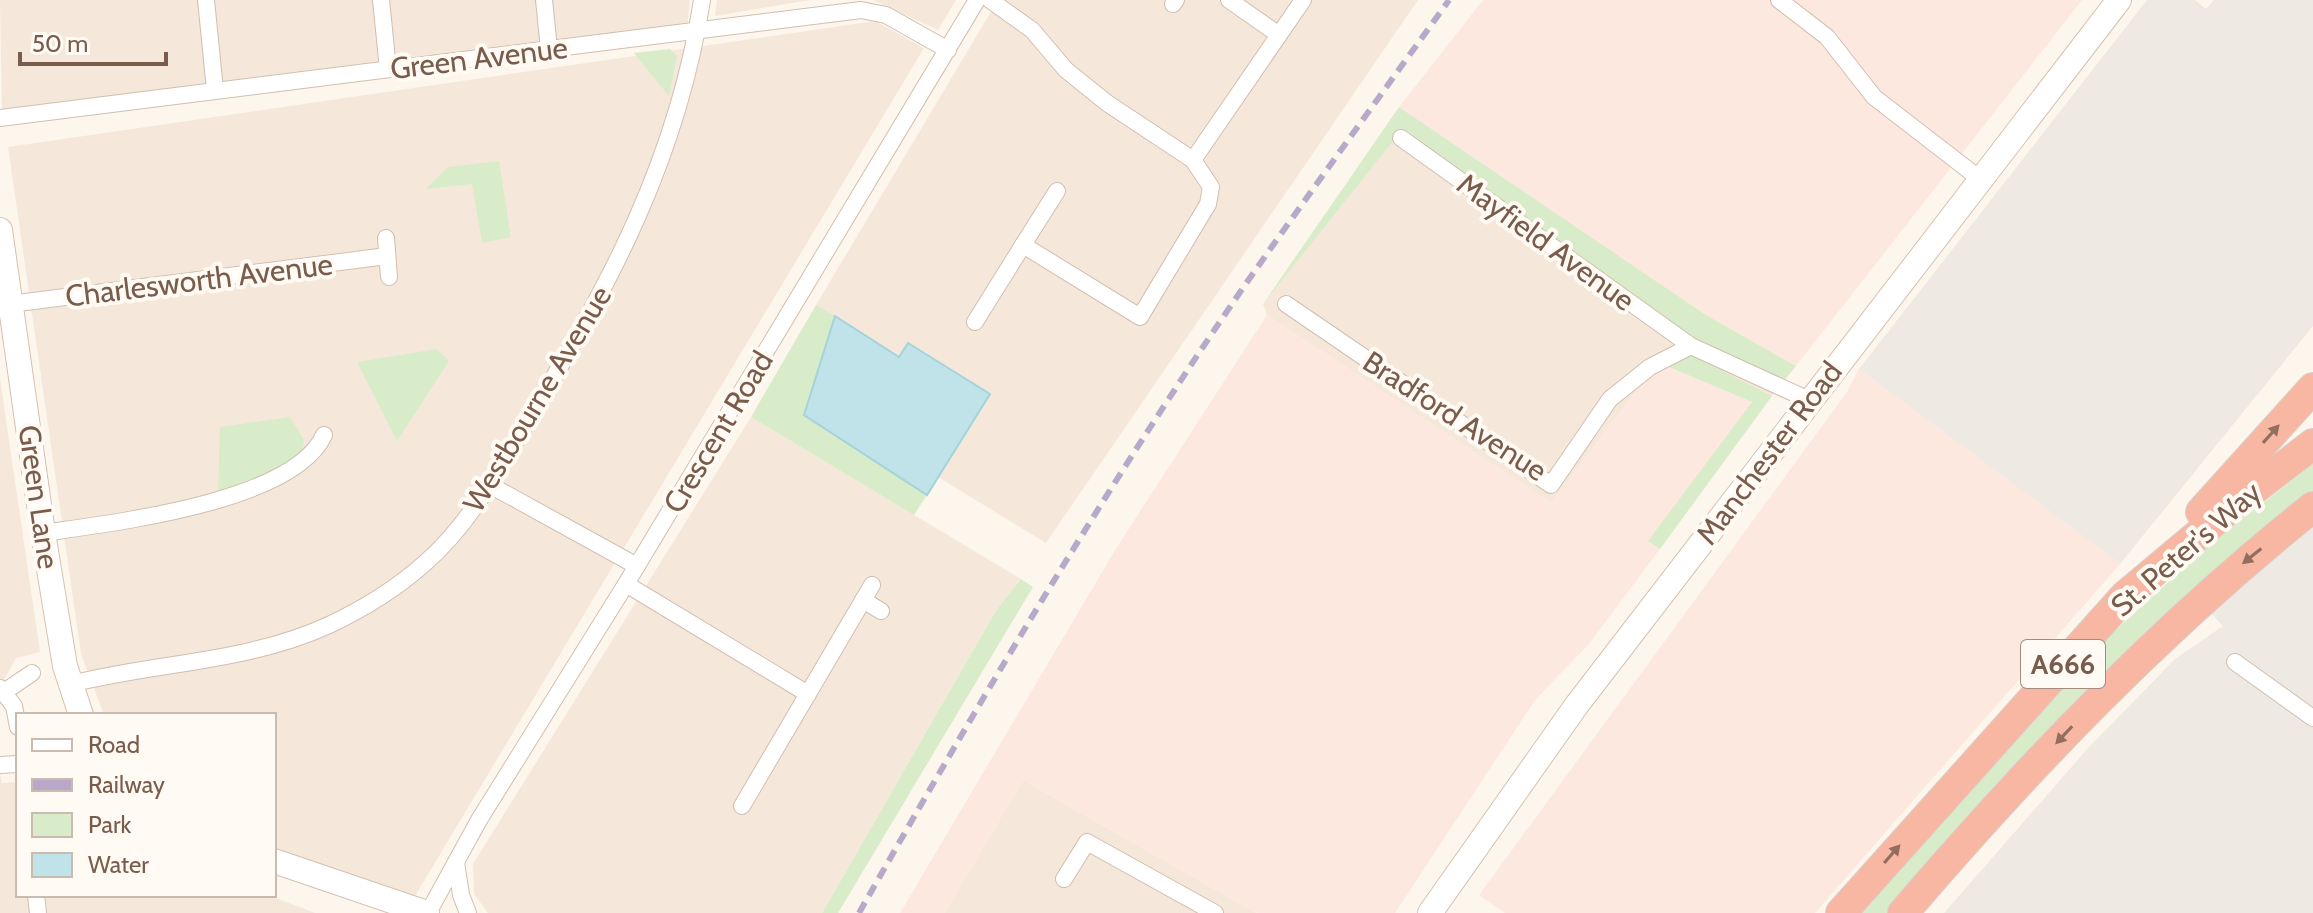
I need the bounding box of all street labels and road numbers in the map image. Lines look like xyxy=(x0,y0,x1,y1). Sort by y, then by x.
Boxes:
street label: Green Avenue xyxy=(388,29,570,87)
street label: Mayfield Avenue xyxy=(1450,165,1642,319)
street label: Charlesworth Avenue xyxy=(63,245,335,315)
street label: Westbourne Avenue xyxy=(455,279,619,519)
street label: Bradford Avenue xyxy=(1356,343,1554,489)
street label: Crescent Road xyxy=(655,344,781,520)
street label: Manchester Road xyxy=(1688,354,1850,552)
street label: Green Lane xyxy=(11,423,67,571)
street label: St. Peter's Way xyxy=(2103,474,2269,624)
road number: A666 xyxy=(2021,640,2105,688)

